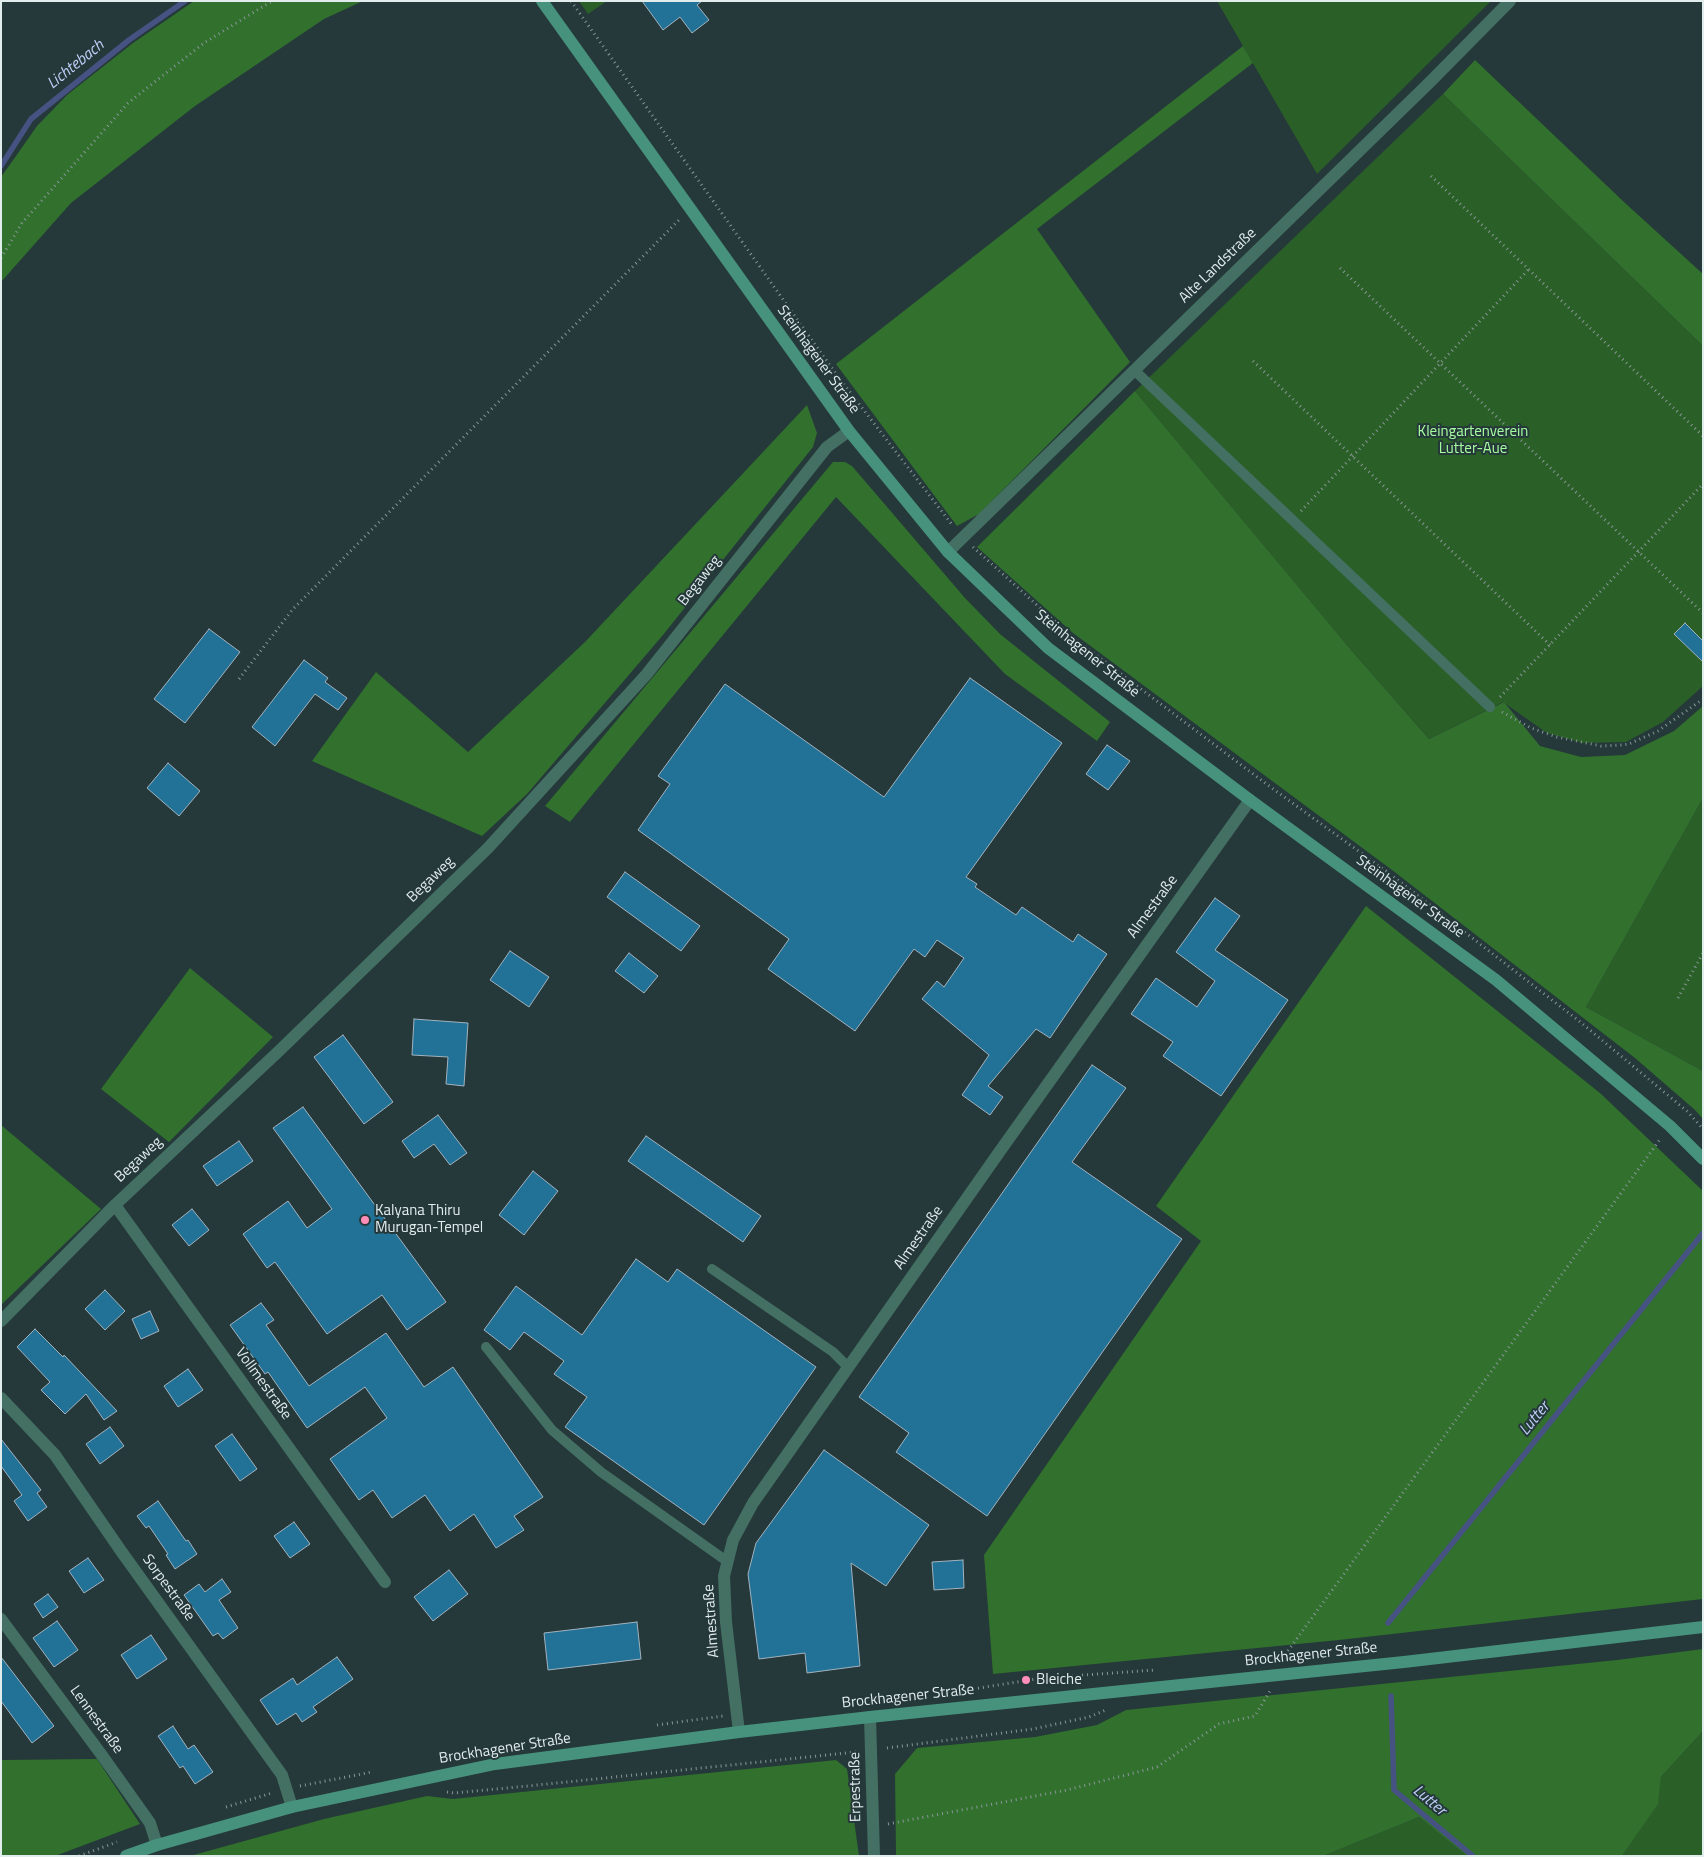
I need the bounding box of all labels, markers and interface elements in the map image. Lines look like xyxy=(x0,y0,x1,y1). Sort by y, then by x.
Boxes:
water label: Lichtebach xyxy=(44,36,108,94)
street label: Alte Landstraße xyxy=(1176,225,1260,307)
street label: Steinhagener Straße xyxy=(773,302,863,418)
park label: Kleingartenverein Lutter-Aue xyxy=(1418,423,1528,458)
street label: Begaweg xyxy=(675,552,725,610)
street label: Steinhagener Straße xyxy=(1031,606,1143,702)
street label: Steinhagener Straße xyxy=(1352,852,1468,942)
street label: Begaweg xyxy=(404,853,458,907)
street label: Almestraße xyxy=(1124,872,1182,942)
street label: Begaweg xyxy=(111,1133,167,1187)
place label: Kalyana Thiru Murugan-Tempel xyxy=(375,1202,483,1237)
street label: Almestraße xyxy=(891,1203,947,1273)
marker: Kalyana Thiru Murugan-Tempel xyxy=(359,1214,371,1226)
street label: Vollmestraße xyxy=(231,1345,295,1423)
water label: Lutter xyxy=(1516,1398,1554,1440)
street label: Sorpestraße xyxy=(138,1551,198,1625)
street label: Almestraße xyxy=(700,1584,724,1658)
street label: Brockhagener Straße xyxy=(1244,1639,1378,1671)
place label: Bleiche xyxy=(1036,1671,1082,1689)
marker: Bleiche xyxy=(1020,1674,1032,1686)
street label: Brockhagener Straße xyxy=(841,1681,975,1713)
street label: Lennestraße xyxy=(65,1683,127,1757)
street label: Brockhagener Straße xyxy=(438,1730,572,1768)
street label: Erpestraße xyxy=(846,1752,866,1822)
water label: Lutter xyxy=(1409,1782,1449,1820)

